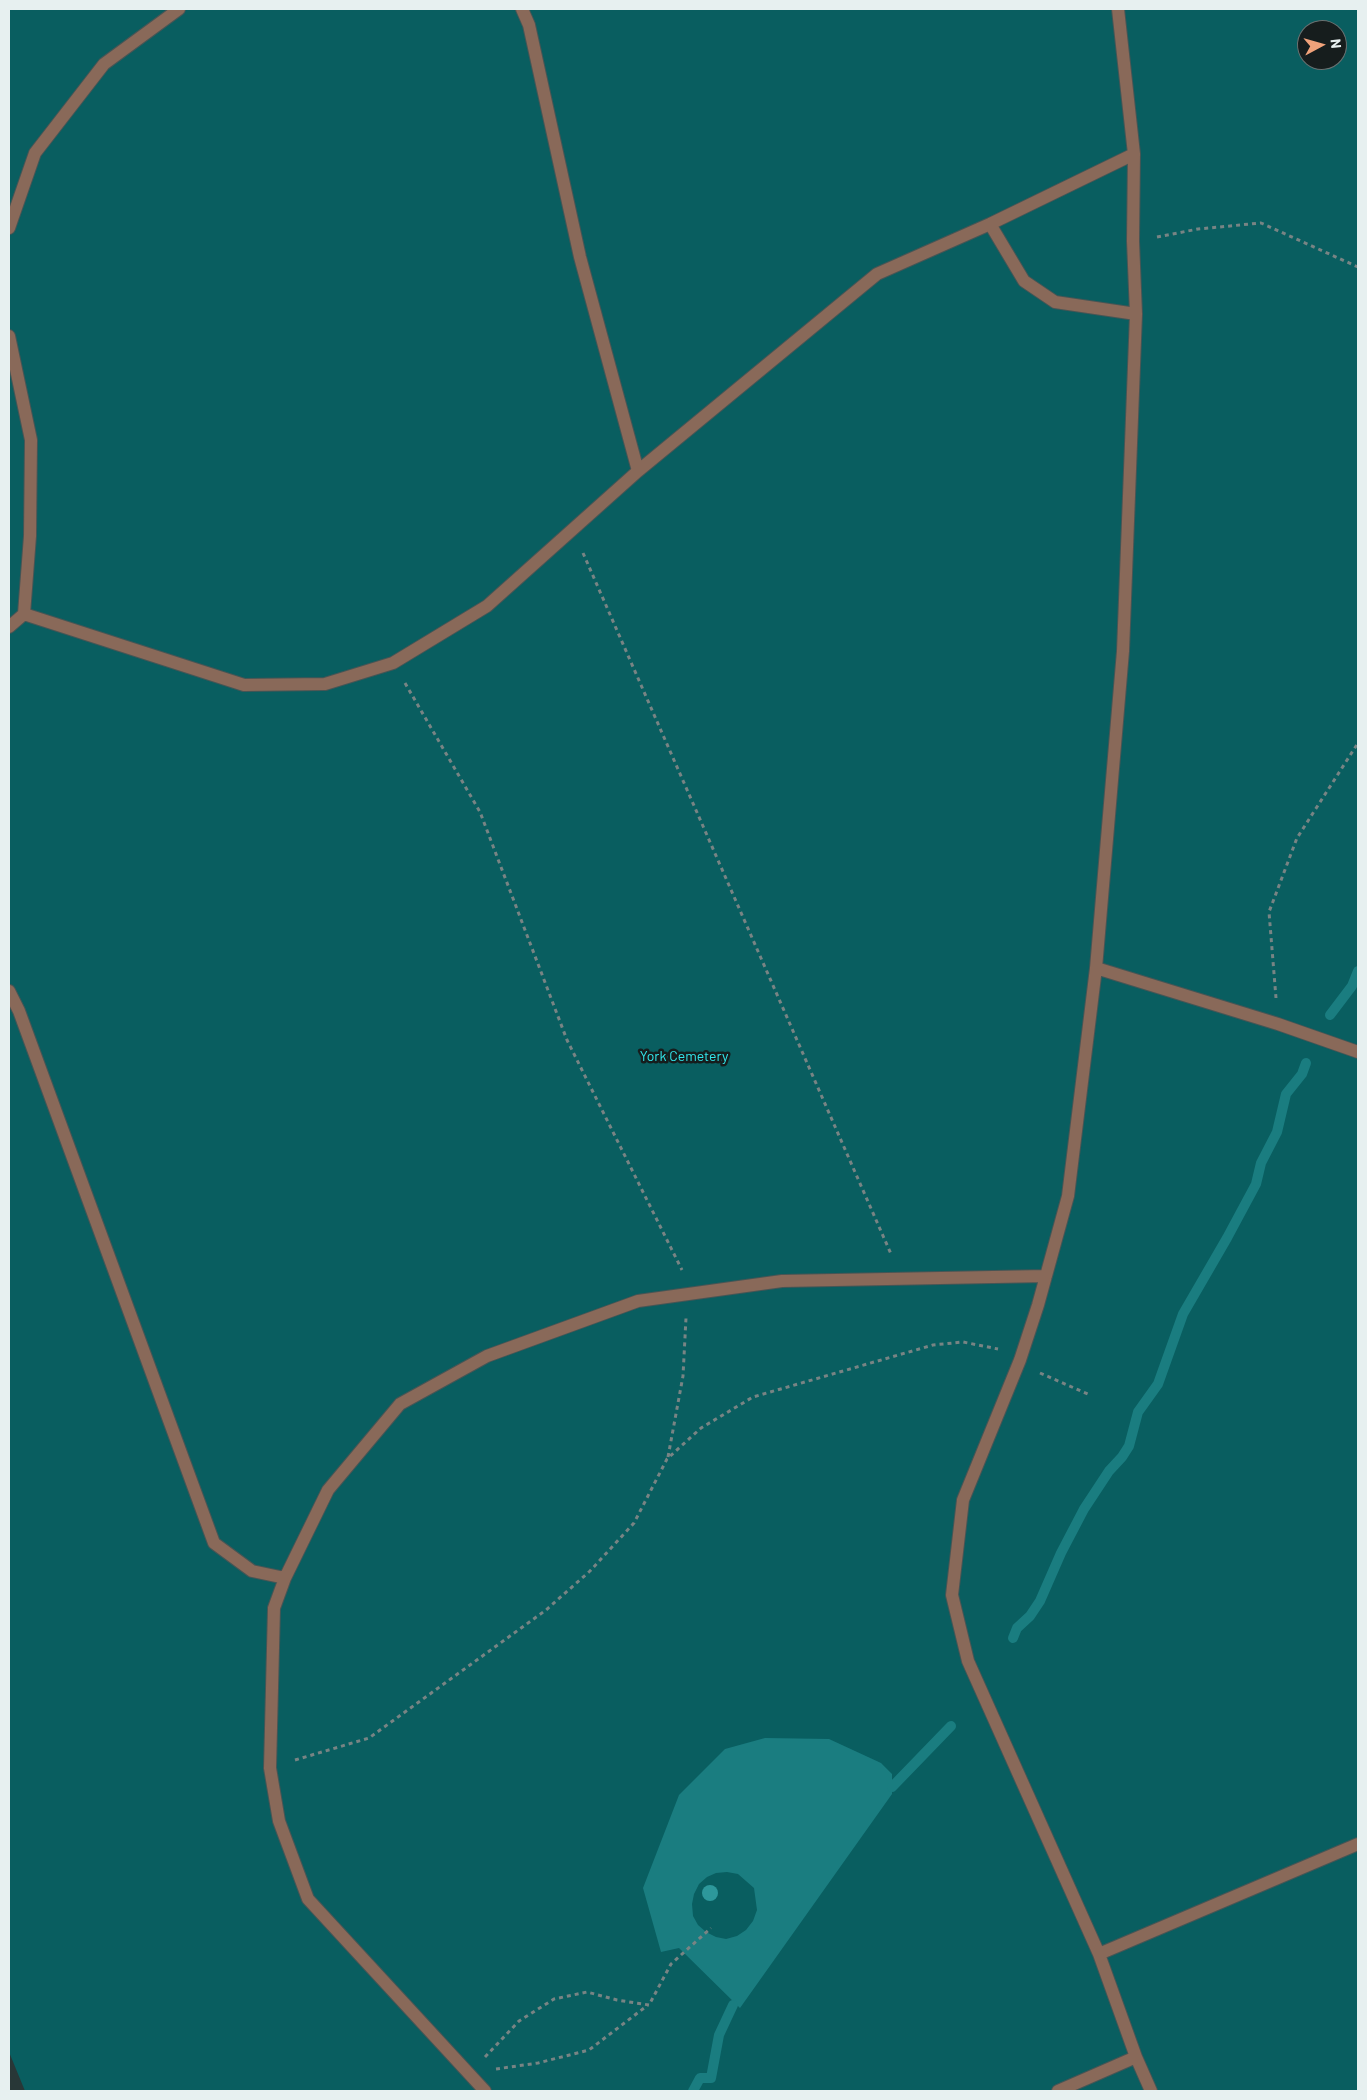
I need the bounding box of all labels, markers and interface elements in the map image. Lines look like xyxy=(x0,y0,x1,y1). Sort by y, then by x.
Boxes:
north arrow xyxy=(1297,20,1347,70)
text: N xyxy=(1327,38,1345,49)
park label: York Cemetery xyxy=(640,1048,728,1064)

